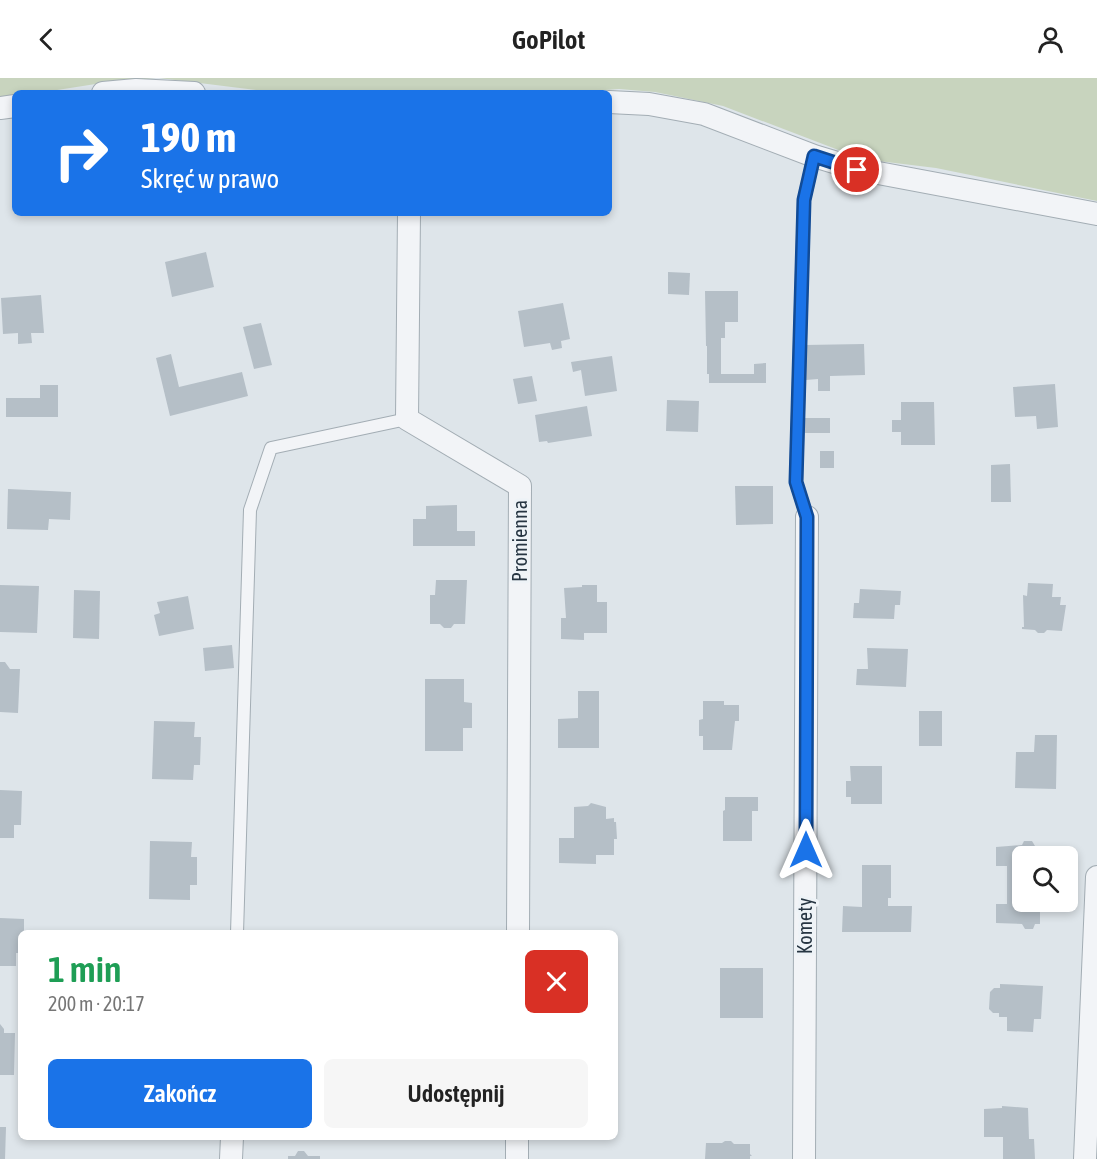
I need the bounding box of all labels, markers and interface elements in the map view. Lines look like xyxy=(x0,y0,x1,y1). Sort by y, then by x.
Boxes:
icon: back xyxy=(30,23,63,56)
icon: person xyxy=(1034,23,1067,56)
text: GoPilot xyxy=(512,24,585,55)
text: 190 m xyxy=(141,113,236,161)
icon: right xyxy=(42,114,120,192)
pin xyxy=(831,144,882,195)
icon: arrive xyxy=(840,153,873,186)
text: Skręć w prawo xyxy=(141,163,279,194)
street label: Promienna xyxy=(508,500,531,582)
position arrow xyxy=(774,818,838,882)
map controls xyxy=(1012,846,1078,912)
button: search xyxy=(1012,846,1078,912)
street label: Komety xyxy=(793,898,816,954)
text: 1 min xyxy=(48,948,122,990)
button: close xyxy=(525,950,588,1013)
text: 200 m · 20:17 xyxy=(48,992,145,1015)
button: Zakończ xyxy=(48,1059,312,1128)
button: Udostępnij xyxy=(324,1059,588,1128)

